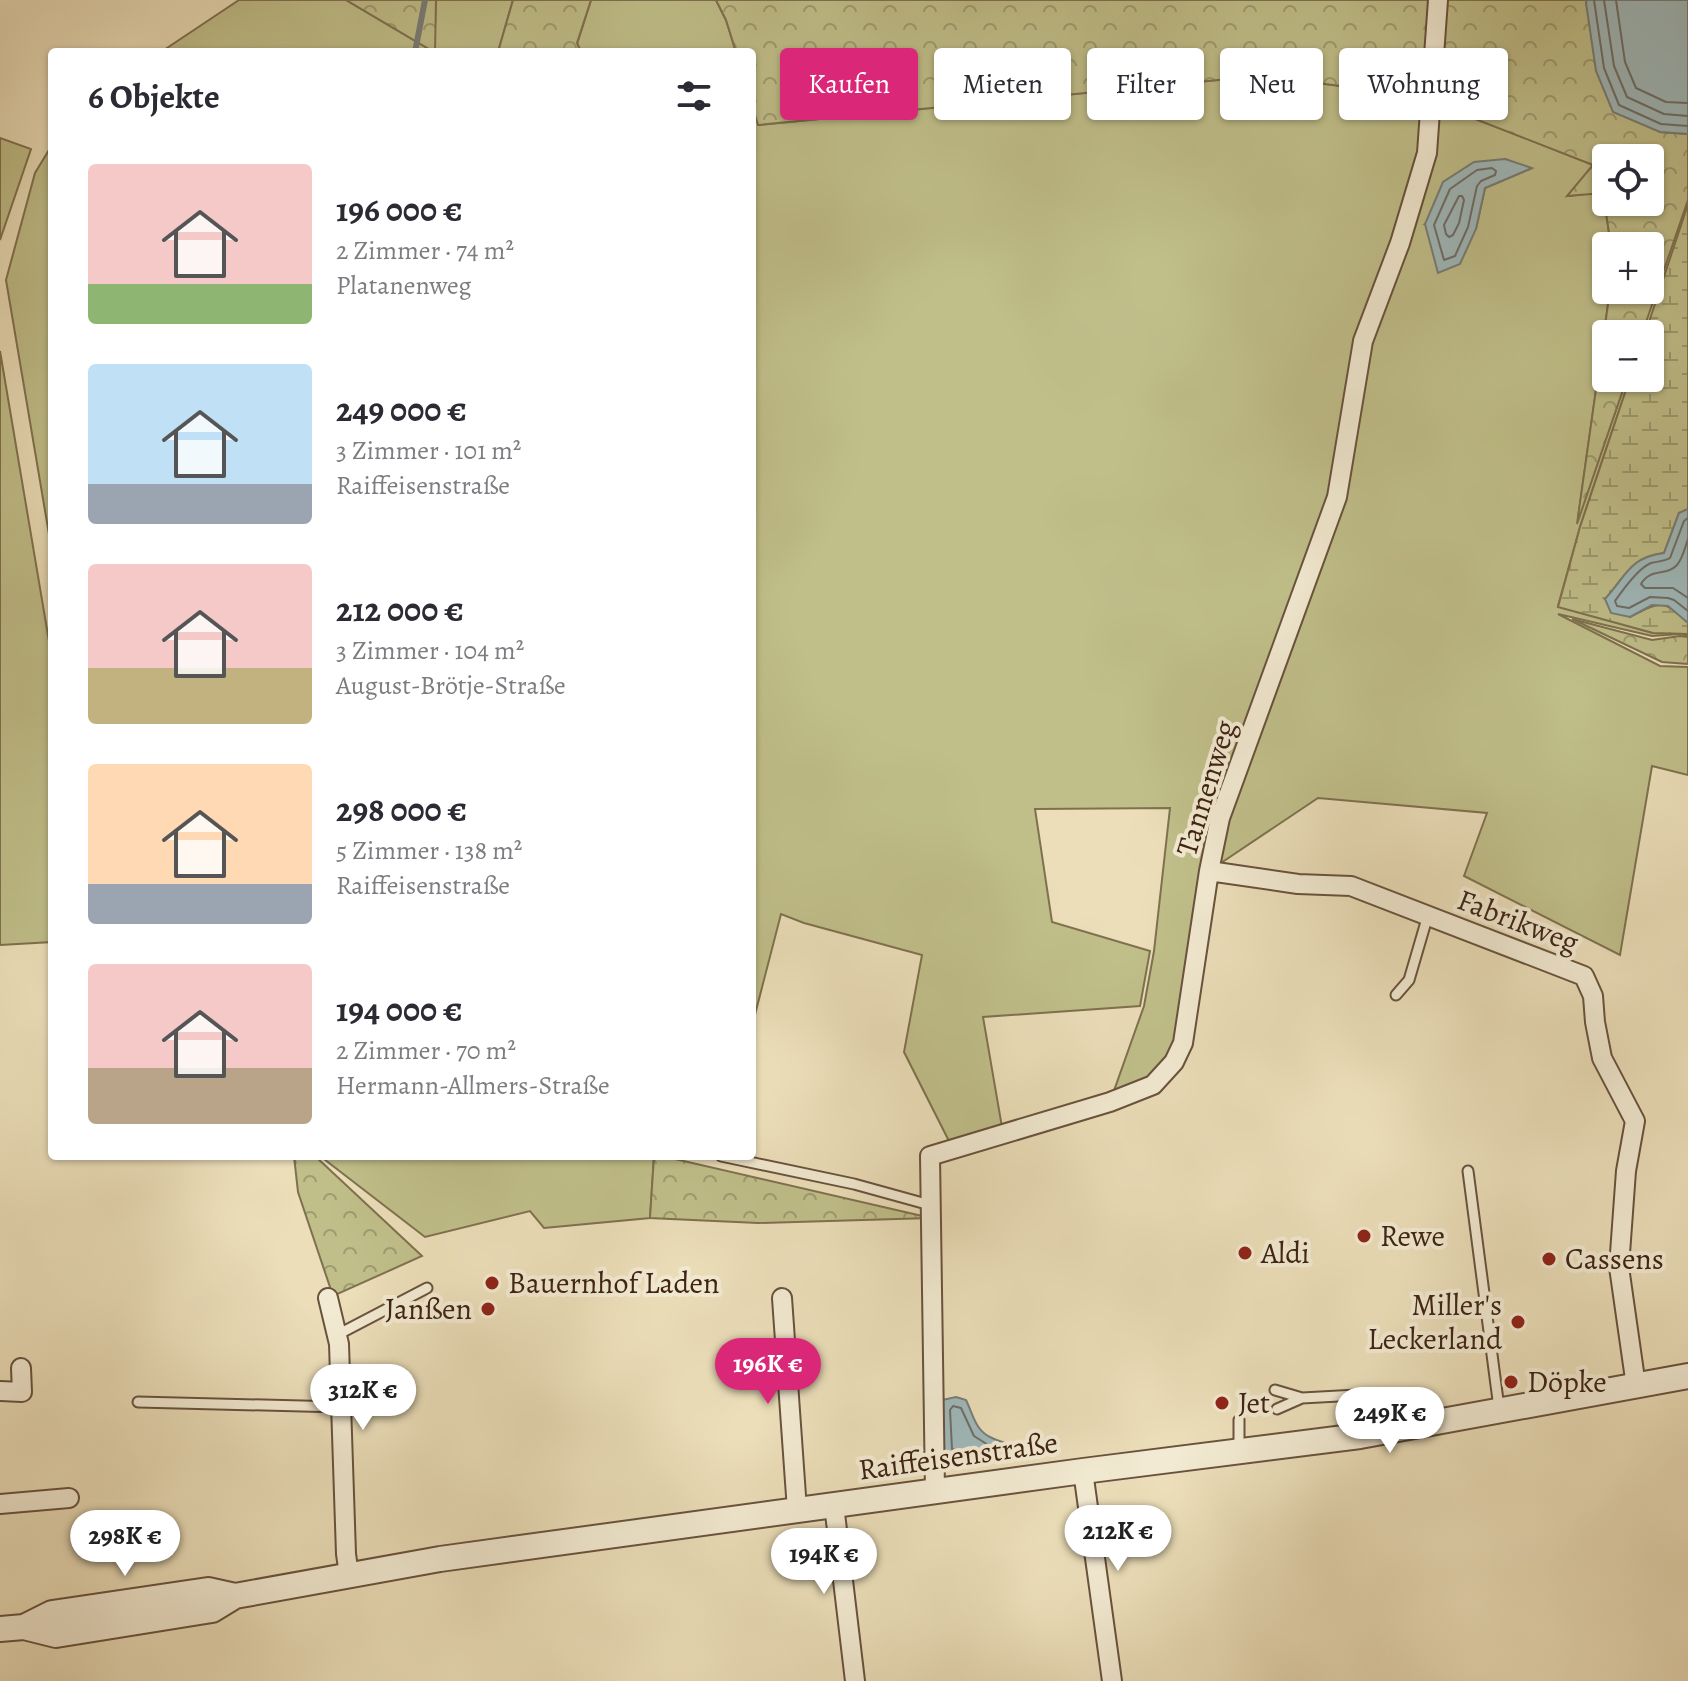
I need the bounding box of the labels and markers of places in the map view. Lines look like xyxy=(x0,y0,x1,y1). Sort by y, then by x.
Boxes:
place label: Rewe xyxy=(1380,1216,1445,1256)
marker: Rewe xyxy=(1355,1227,1373,1245)
place label: Aldi xyxy=(1260,1233,1310,1273)
place label: Cassens xyxy=(1565,1239,1664,1279)
marker: Aldi xyxy=(1236,1244,1254,1262)
marker: Cassens xyxy=(1540,1250,1558,1268)
place label: Bauernhof Laden xyxy=(508,1263,719,1303)
marker: Bauernhof Laden xyxy=(483,1274,501,1292)
place label: Miller's Leckerland xyxy=(1368,1285,1503,1359)
place label: Janßen xyxy=(385,1289,472,1329)
marker: Janßen xyxy=(479,1300,497,1318)
marker: Miller's Leckerland xyxy=(1509,1313,1527,1331)
pin: 196K € xyxy=(703,1338,833,1406)
place label: Döpke xyxy=(1527,1362,1607,1402)
pin: 312K € xyxy=(298,1364,428,1432)
marker: Döpke xyxy=(1502,1373,1520,1391)
place label: Jet xyxy=(1238,1383,1270,1423)
pin: 249K € xyxy=(1325,1387,1455,1455)
marker: Jet xyxy=(1213,1394,1231,1412)
pin: 212K € xyxy=(1053,1505,1183,1573)
pin: 298K € xyxy=(60,1510,190,1578)
pin: 194K € xyxy=(759,1528,889,1596)

